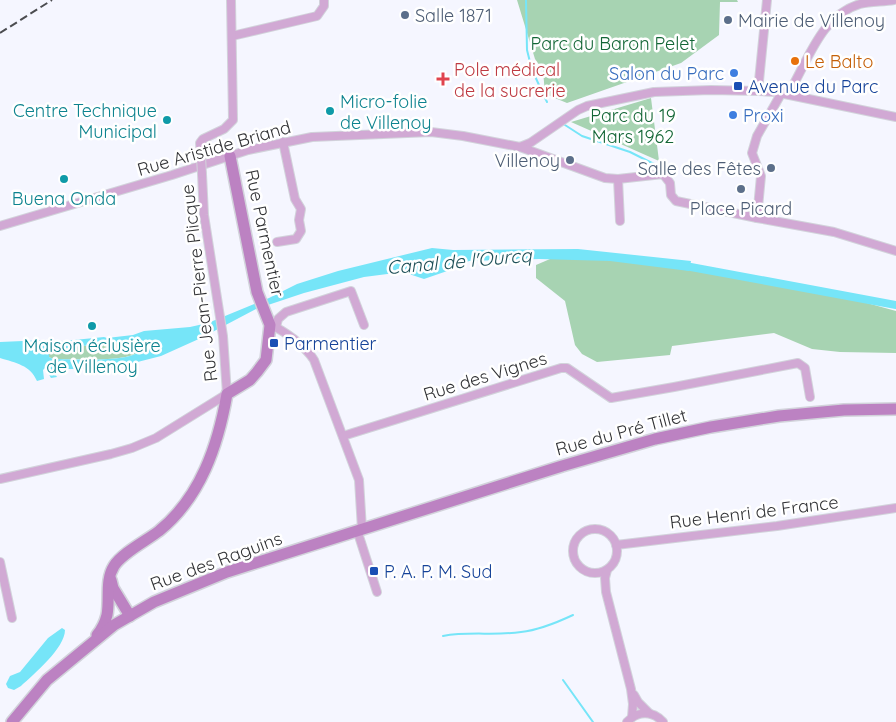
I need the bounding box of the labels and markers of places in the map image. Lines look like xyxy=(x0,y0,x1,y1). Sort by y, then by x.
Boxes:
place label: Salle 1871 xyxy=(415,4,492,27)
marker: Salle 1871 xyxy=(399,9,411,21)
place label: Mairie de Villenoy xyxy=(738,9,885,32)
marker: Mairie de Villenoy xyxy=(722,14,734,26)
place label: Le Balto xyxy=(805,50,873,73)
marker: Le Balto xyxy=(789,55,801,67)
place label: Pole médical de la sucrerie xyxy=(454,58,566,102)
place label: Salon du Parc xyxy=(609,62,724,85)
marker: Salon du Parc xyxy=(728,67,740,79)
marker: Pole médical de la sucrerie xyxy=(436,72,450,86)
place label: Avenue du Parc xyxy=(748,75,878,98)
marker: Avenue du Parc xyxy=(732,80,744,92)
place label: Micro-folie de Villenoy xyxy=(340,90,432,134)
place label: Centre Technique Municipal xyxy=(13,99,157,143)
place label: Proxi xyxy=(743,104,784,127)
marker: Micro-folie de Villenoy xyxy=(324,105,336,117)
marker: Proxi xyxy=(727,109,739,121)
marker: Centre Technique Municipal xyxy=(161,114,173,126)
place label: Villenoy xyxy=(494,149,560,172)
marker: Villenoy xyxy=(564,154,576,166)
place label: Salle des Fêtes xyxy=(638,157,761,180)
marker: Salle des Fêtes xyxy=(765,162,777,174)
marker: Buena Onda xyxy=(58,173,70,185)
marker: Place Picard xyxy=(735,183,747,195)
place label: Buena Onda xyxy=(12,187,116,210)
place label: Place Picard xyxy=(690,197,792,220)
marker: Maison éclusière de Villenoy xyxy=(86,320,98,332)
place label: Parmentier xyxy=(284,332,377,355)
place label: Maison éclusière de Villenoy xyxy=(23,334,161,378)
marker: Parmentier xyxy=(268,337,280,349)
place label: P. A. P. M. Sud xyxy=(384,560,492,583)
marker: P. A. P. M. Sud xyxy=(368,565,380,577)

